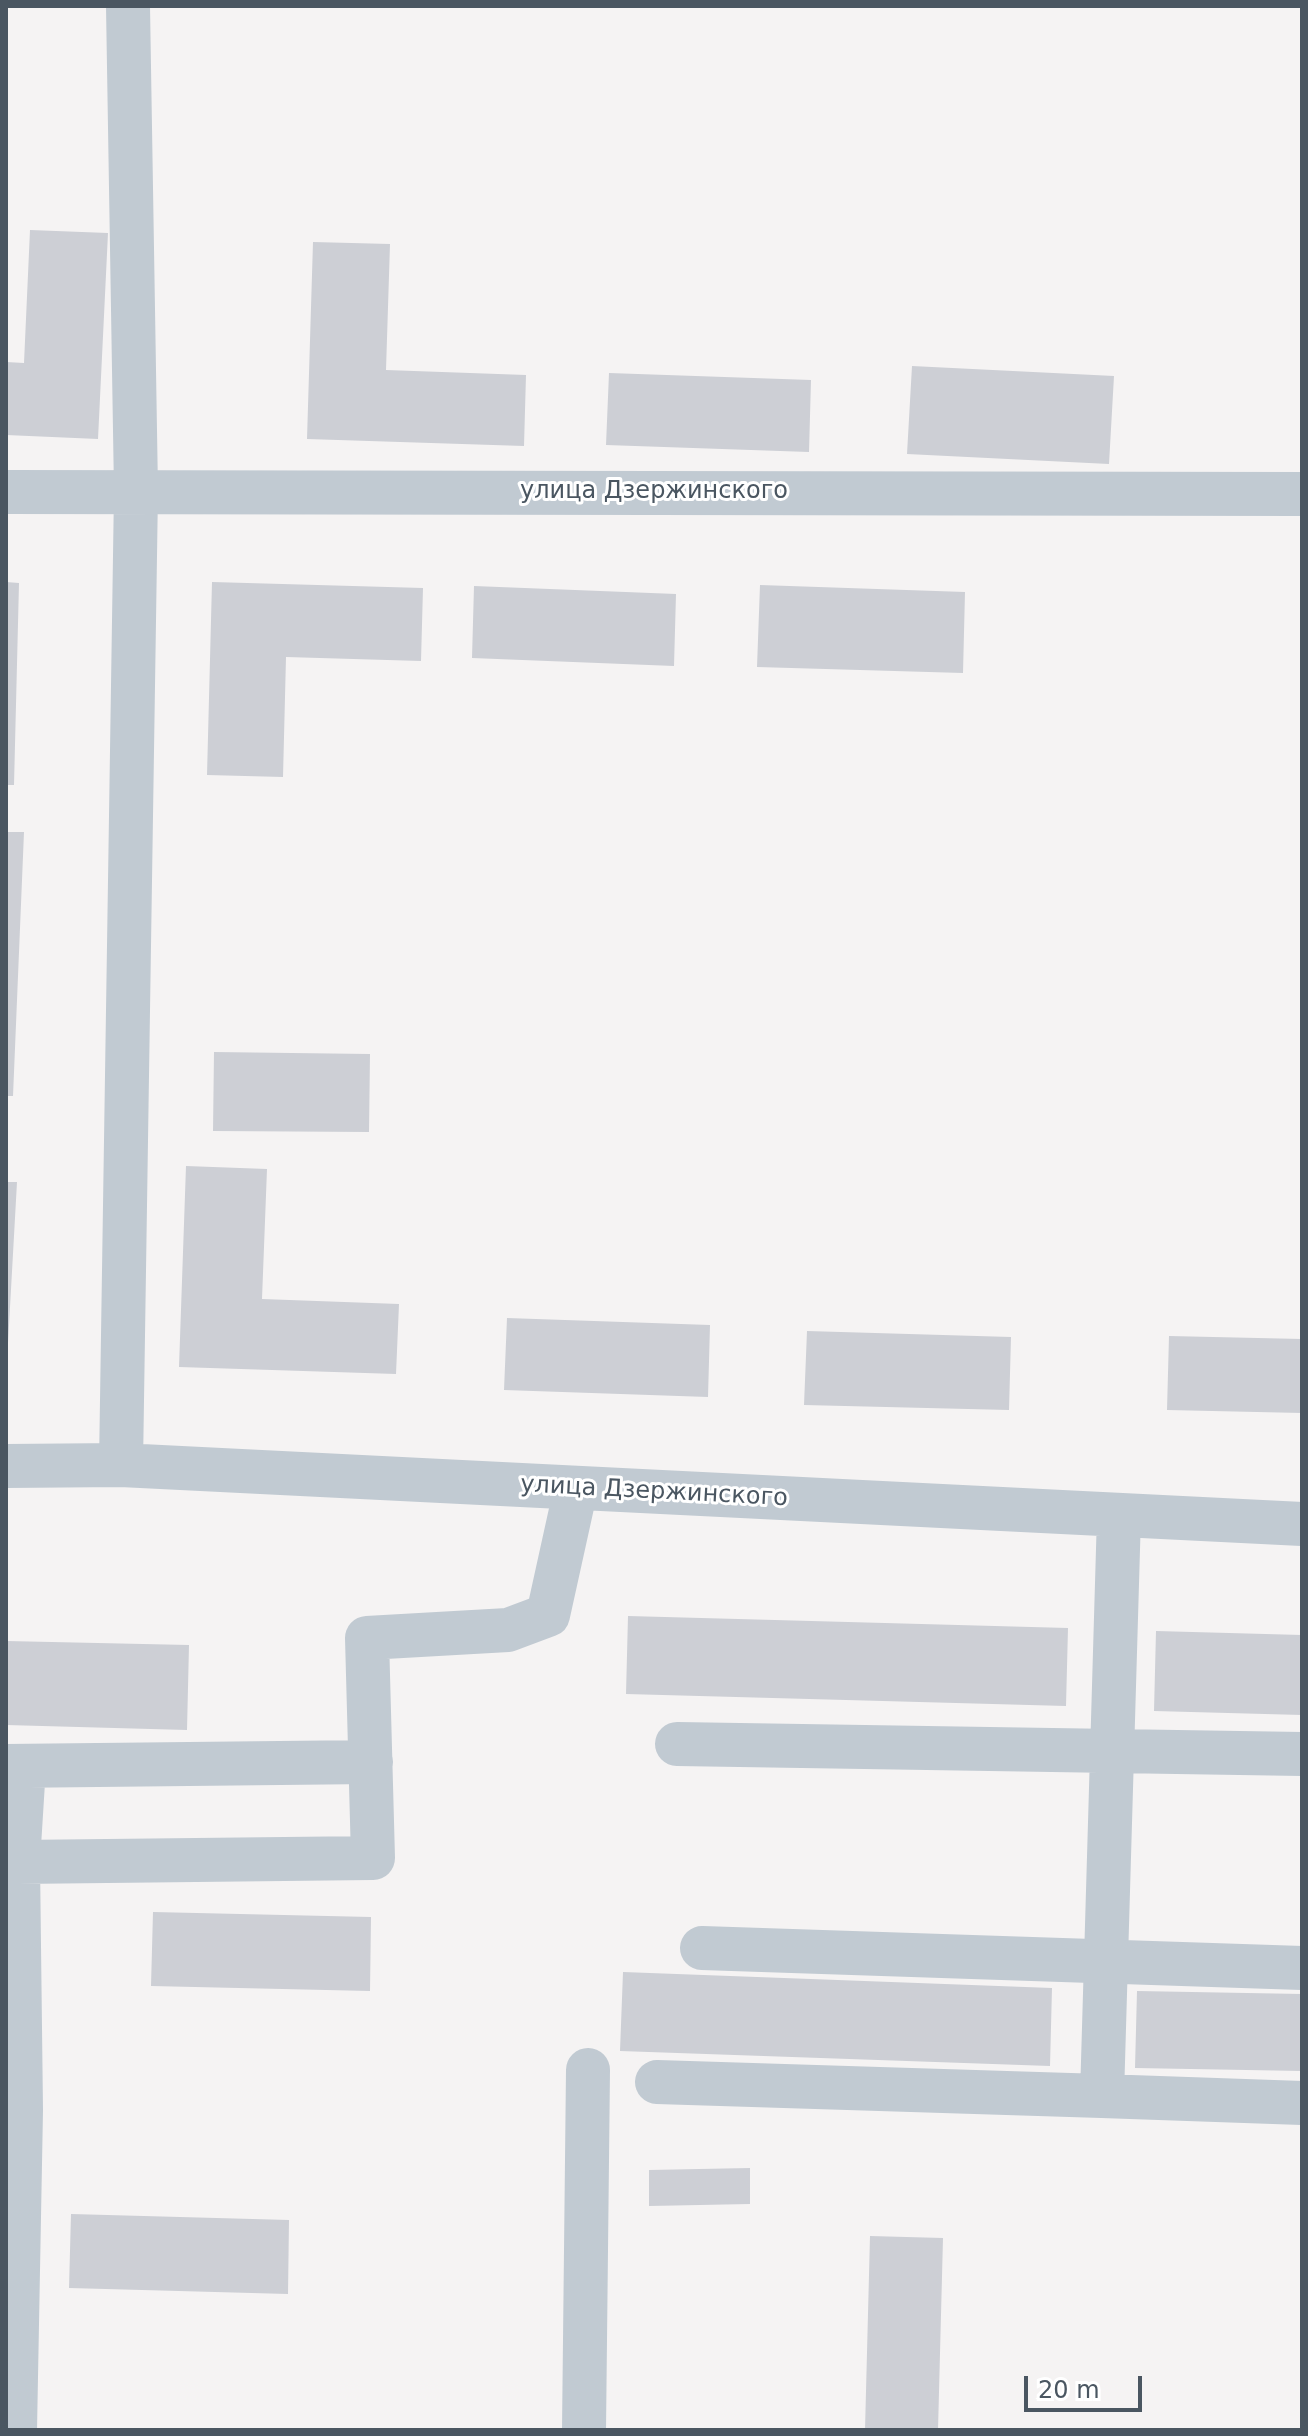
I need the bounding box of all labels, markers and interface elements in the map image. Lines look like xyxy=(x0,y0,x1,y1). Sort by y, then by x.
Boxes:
street label: улица Дзержинского xyxy=(520,478,788,506)
street label: улица Дзержинского xyxy=(519,1471,789,1513)
scale bar xyxy=(1028,2360,1146,2410)
text: 20 m xyxy=(1038,2376,1100,2404)

